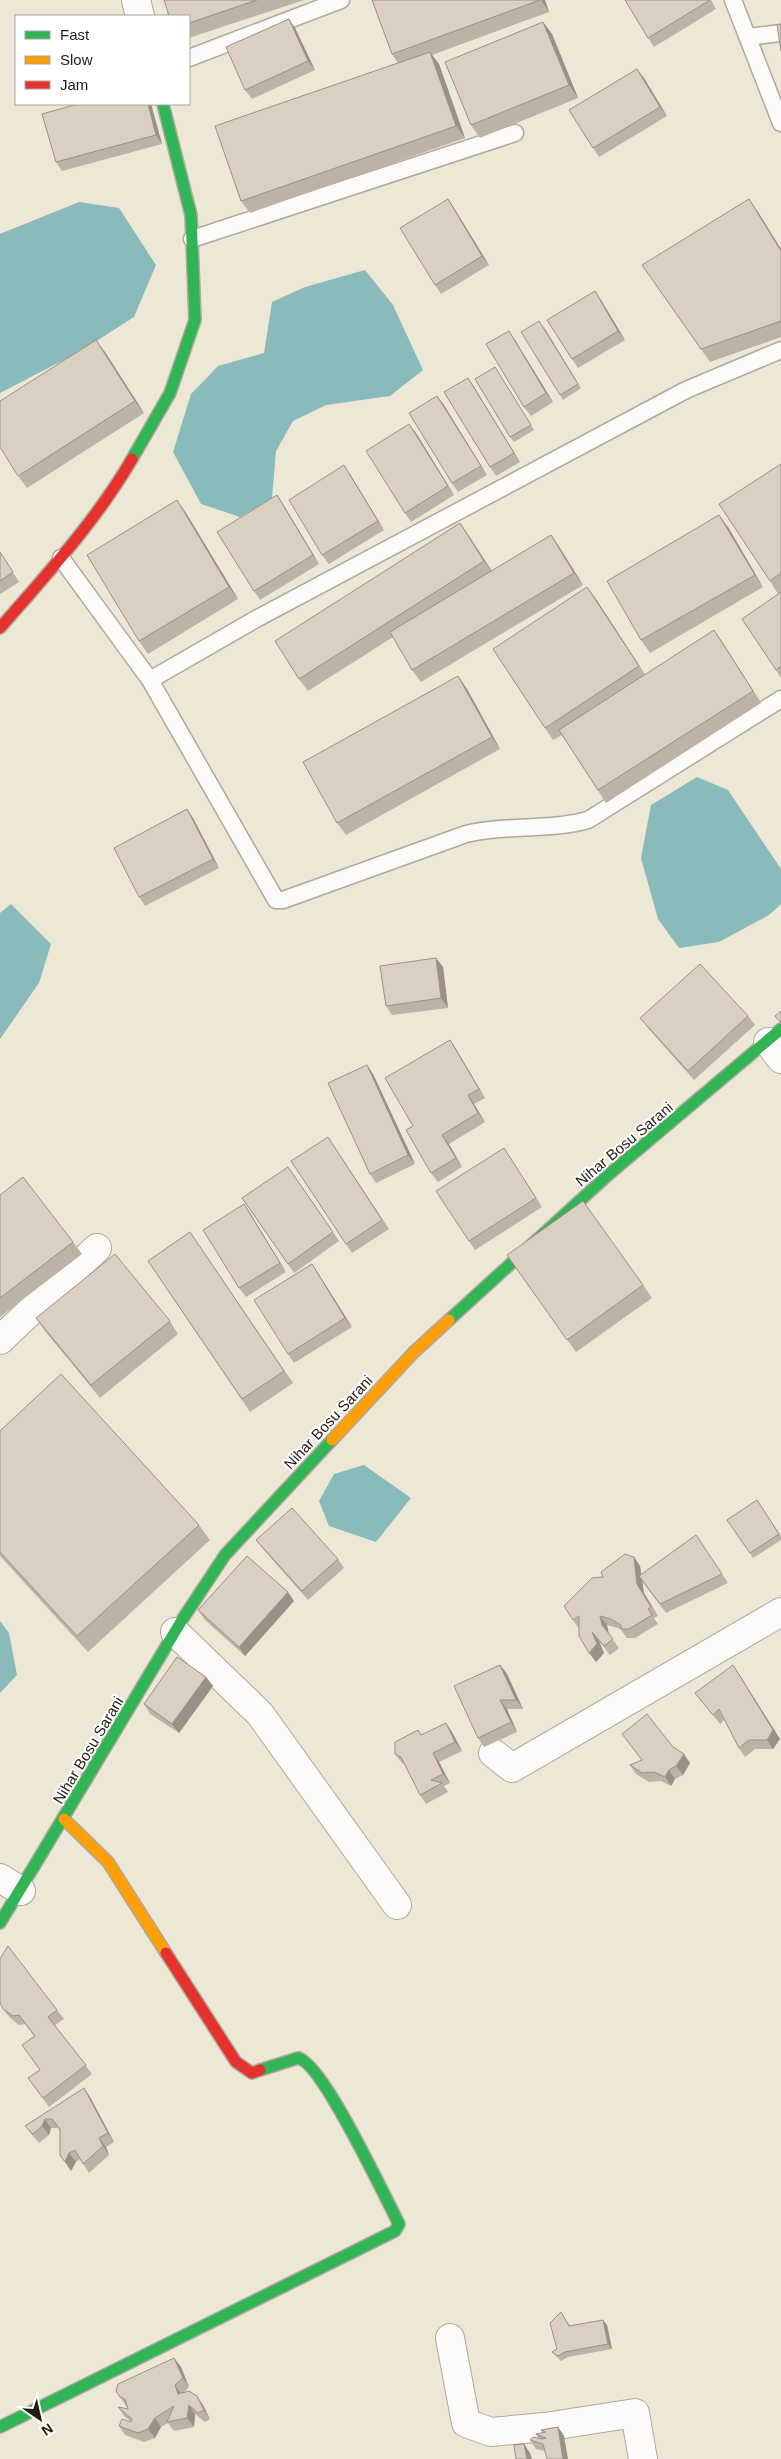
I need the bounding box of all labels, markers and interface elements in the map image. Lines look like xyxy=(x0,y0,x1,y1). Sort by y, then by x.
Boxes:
legend xyxy=(15,15,190,105)
text: Fast xyxy=(60,26,90,43)
text: Slow xyxy=(60,51,93,68)
text: Jam xyxy=(60,76,88,93)
street label: Nihar Bosu Sarani xyxy=(572,1098,676,1190)
street label: Nihar Bosu Sarani xyxy=(280,1372,376,1472)
street label: Nihar Bosu Sarani xyxy=(49,1693,127,1807)
north arrow xyxy=(15,2394,65,2444)
text: N xyxy=(39,2420,56,2439)

